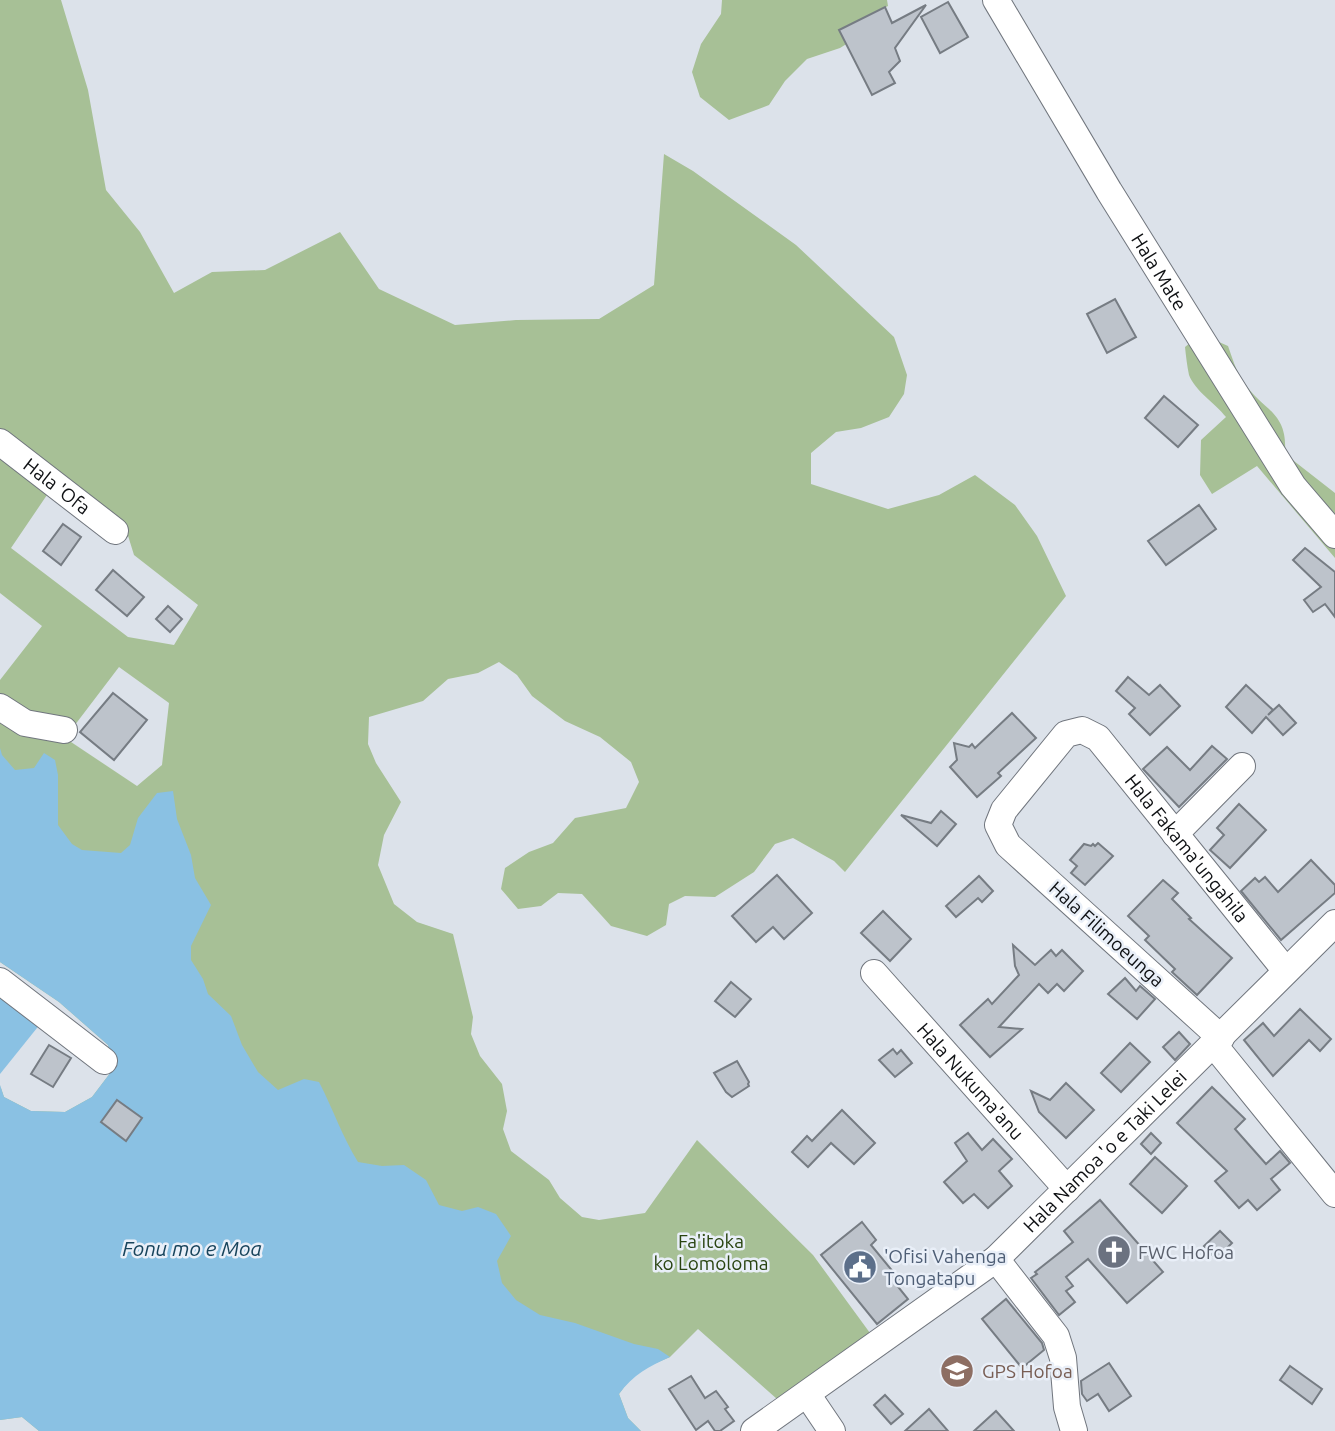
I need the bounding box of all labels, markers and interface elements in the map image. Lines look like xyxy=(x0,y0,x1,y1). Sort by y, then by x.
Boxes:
street label: Hala Mate xyxy=(1127,229,1192,314)
street label: Hala 'Ofa xyxy=(19,453,95,519)
street label: Hala Fakama'ungahila xyxy=(1121,770,1253,927)
street label: Hala Filimoeunga xyxy=(1045,877,1169,991)
street label: Hala Nukuma'anu xyxy=(913,1018,1028,1144)
street label: Hala Namoa 'o e Taki Lelei xyxy=(1019,1066,1191,1237)
park label: Fa'itoka ko Lomoloma xyxy=(653,1230,769,1274)
church icon: FWC Hofoa xyxy=(1095,1233,1133,1271)
water label: Fonu mo e Moa xyxy=(122,1236,262,1260)
place label: FWC Hofoa xyxy=(1138,1241,1234,1263)
place label: 'Ofisi Vahenga Tongatapu xyxy=(884,1245,1007,1289)
public building icon: 'Ofisi Vahenga Tongatapu xyxy=(841,1248,879,1286)
school or university icon: GPS Hofoa xyxy=(938,1352,976,1390)
place label: GPS Hofoa xyxy=(982,1360,1073,1382)

